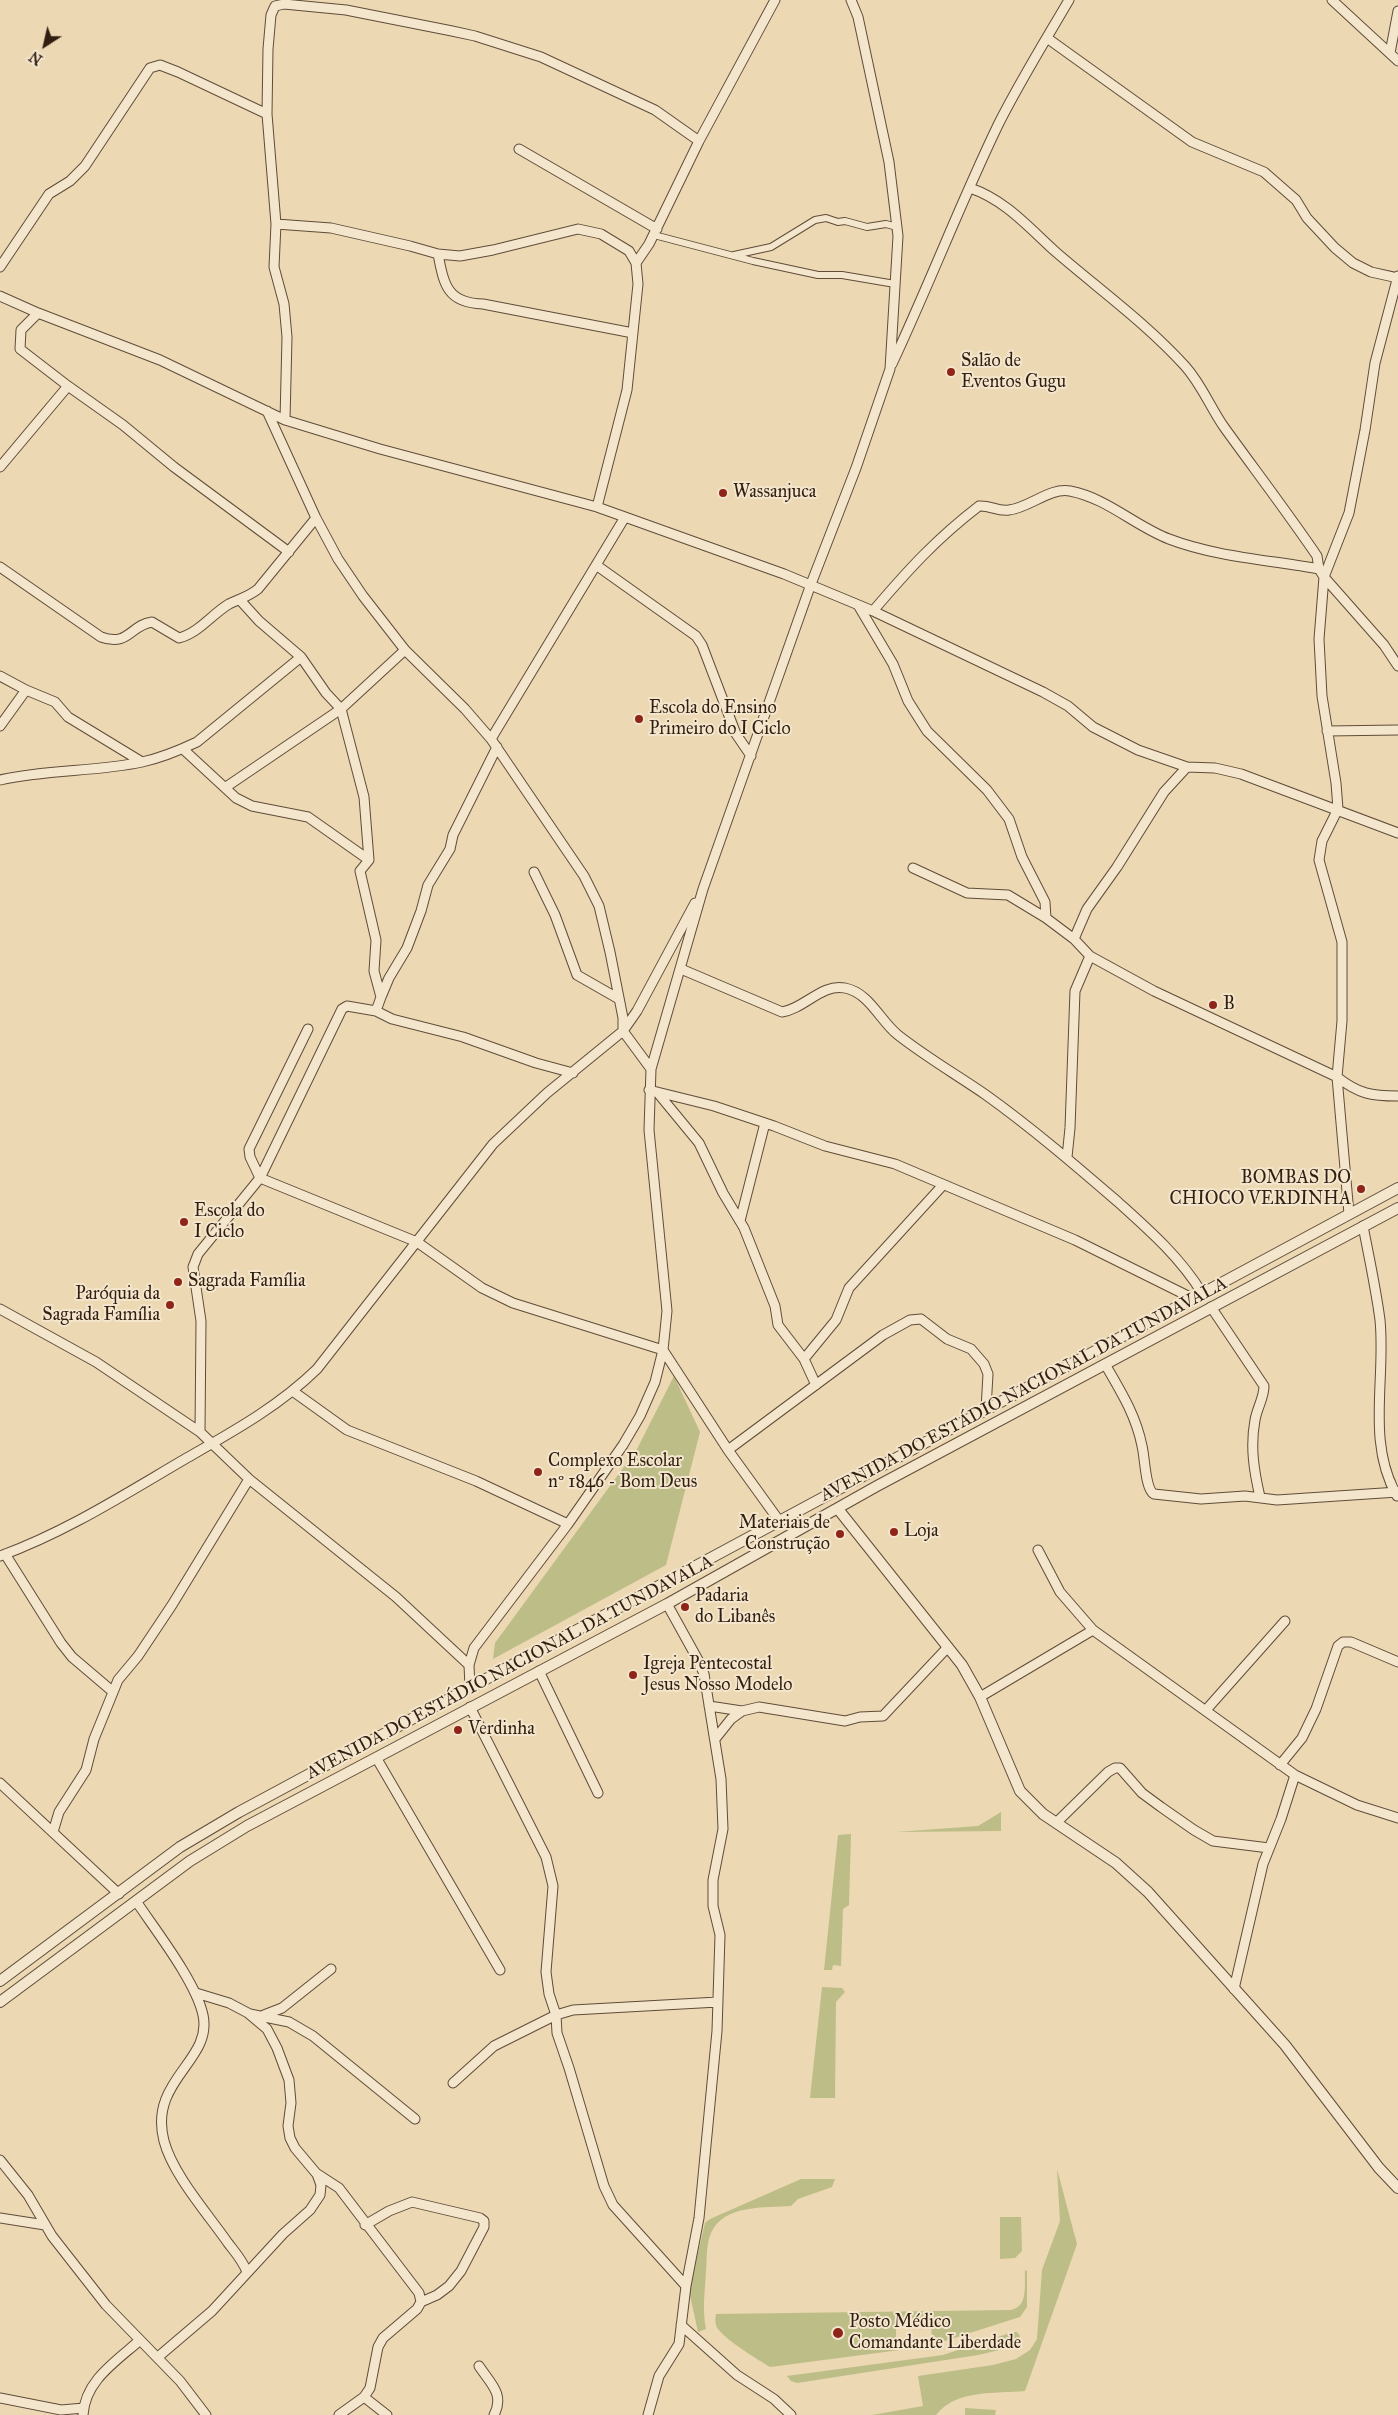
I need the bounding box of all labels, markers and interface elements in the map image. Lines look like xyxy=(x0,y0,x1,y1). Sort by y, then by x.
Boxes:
north arrow xyxy=(20,20,70,70)
text: N xyxy=(26,47,46,68)
place label: Salão de Eventos Gugu xyxy=(961,351,1066,394)
marker: Salão de Eventos Gugu xyxy=(945,366,957,378)
place label: Wassanjuca xyxy=(733,482,816,504)
marker: Wassanjuca xyxy=(717,487,729,499)
place label: Escola do Ensino Primeiro do I Ciclo xyxy=(649,698,791,741)
marker: Escola do Ensino Primeiro do I Ciclo xyxy=(633,713,645,725)
place label: B xyxy=(1223,994,1235,1016)
marker: B xyxy=(1207,999,1219,1011)
place label: BOMBAS DO CHIOCO VERDINHA xyxy=(1169,1168,1351,1210)
marker: BOMBAS DO CHIOCO VERDINHA xyxy=(1355,1183,1367,1195)
place label: Escola do I Ciclo xyxy=(194,1201,265,1244)
marker: Escola do I Ciclo xyxy=(178,1216,190,1228)
place label: Sagrada Família xyxy=(188,1271,306,1293)
street label: AVENIDA DO ESTÁDIO NACIONAL DA TUNDAVALA xyxy=(817,1273,1231,1507)
marker: Sagrada Família xyxy=(172,1276,184,1288)
place label: Paróquia da Sagrada Família xyxy=(42,1284,160,1326)
marker: Paróquia da Sagrada Família xyxy=(164,1299,176,1311)
place label: Complexo Escolar nº 1846 - Bom Deus xyxy=(548,1451,697,1494)
marker: Complexo Escolar nº 1846 - Bom Deus xyxy=(532,1466,544,1478)
place label: Materiais de Construção xyxy=(739,1513,830,1556)
place label: Loja xyxy=(904,1521,938,1543)
marker: Loja xyxy=(888,1526,900,1538)
marker: Materiais de Construção xyxy=(834,1528,846,1540)
street label: AVENIDA DO ESTÁDIO NACIONAL DA TUNDAVALA xyxy=(303,1551,717,1785)
place label: Padaria do Libanês xyxy=(695,1586,775,1628)
marker: Padaria do Libanês xyxy=(679,1601,691,1613)
place label: Igreja Pentecostal Jesus Nosso Modelo xyxy=(643,1654,792,1696)
marker: Igreja Pentecostal Jesus Nosso Modelo xyxy=(627,1669,639,1681)
place label: Verdinha xyxy=(468,1719,535,1741)
marker: Verdinha xyxy=(452,1724,464,1736)
place label: Posto Médico Comandante Liberdade xyxy=(849,2312,1021,2354)
marker: Posto Médico Comandante Liberdade xyxy=(831,2326,845,2340)

